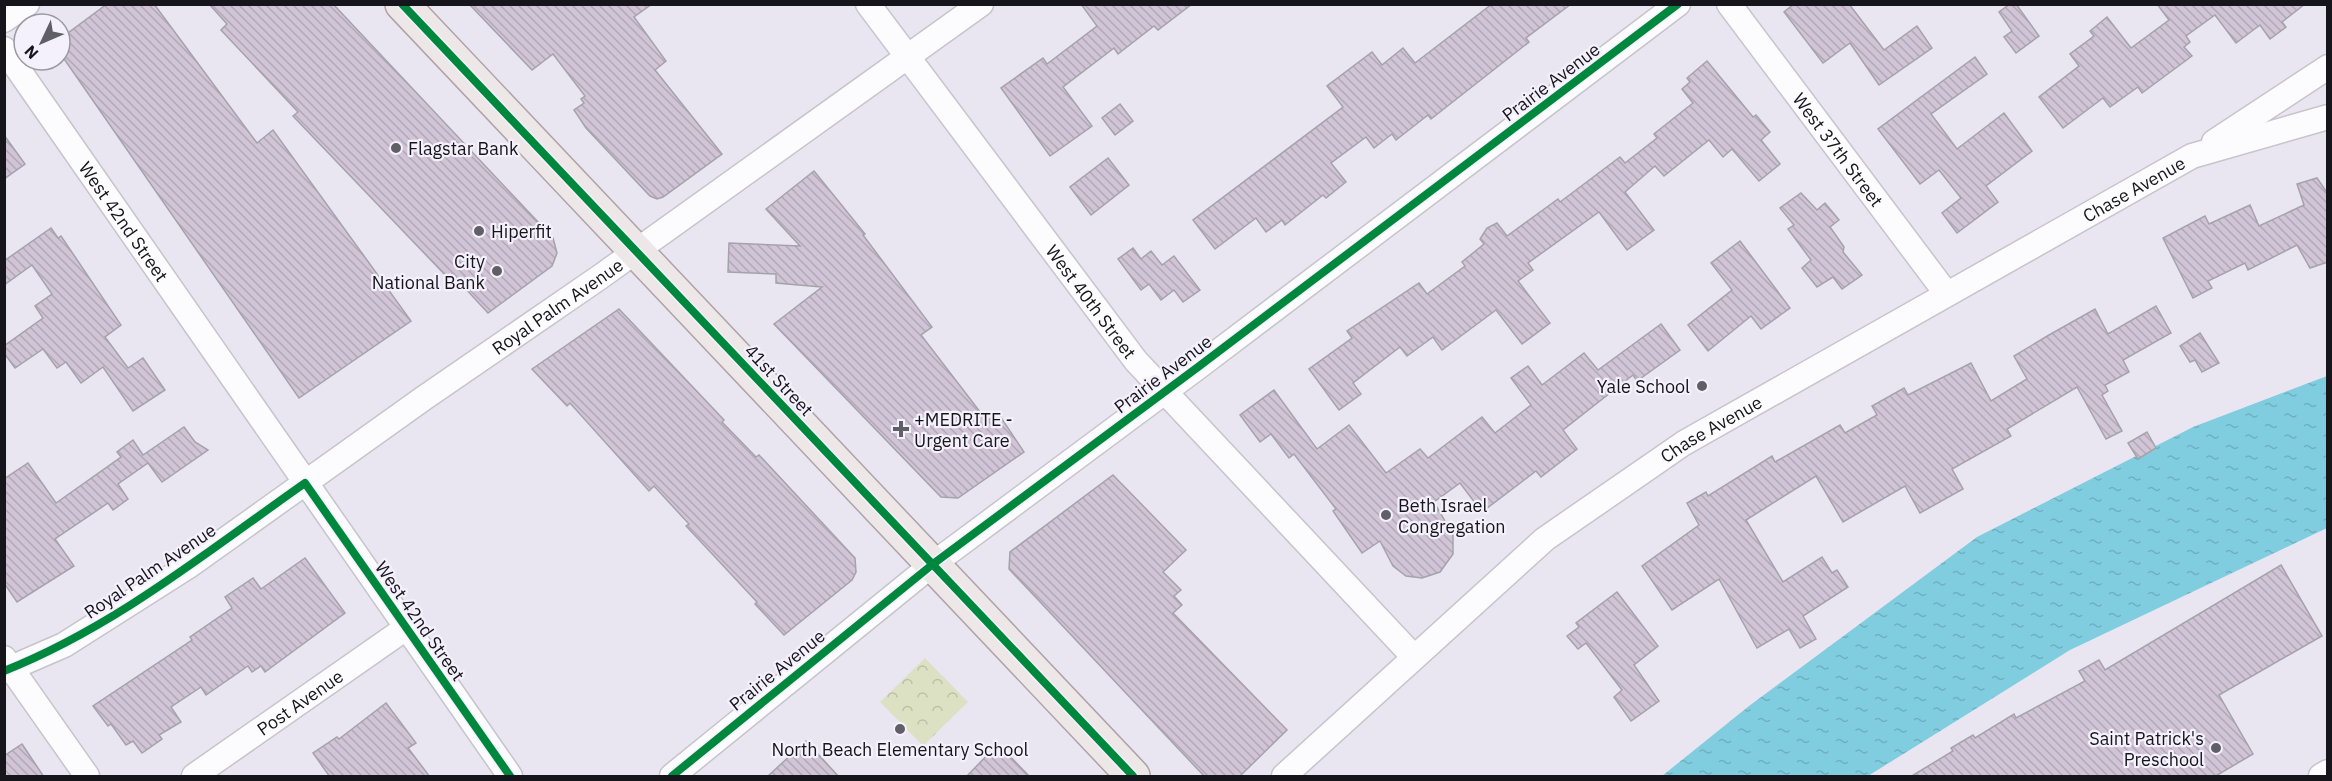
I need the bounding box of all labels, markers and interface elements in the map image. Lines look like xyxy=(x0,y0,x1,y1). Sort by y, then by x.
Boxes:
north arrow xyxy=(12,12,72,72)
street label: Prairie Avenue xyxy=(1497,38,1605,126)
text: N xyxy=(20,41,42,64)
street label: West 37th Street xyxy=(1788,88,1889,211)
place label: Flagstar Bank xyxy=(408,137,519,160)
marker: Flagstar Bank xyxy=(389,141,403,155)
street label: Chase Avenue xyxy=(2078,151,2189,227)
street label: West 42nd Street xyxy=(74,157,174,286)
place label: Hiperfit xyxy=(491,220,552,243)
marker: Hiperfit xyxy=(472,224,486,238)
street label: West 40th Street xyxy=(1041,240,1142,363)
place label: City National Bank xyxy=(372,250,486,294)
street label: Royal Palm Avenue xyxy=(487,253,627,359)
marker: City National Bank xyxy=(490,264,504,278)
street label: Prairie Avenue xyxy=(1109,330,1217,418)
street label: 41st Street xyxy=(740,339,818,421)
place label: Yale School xyxy=(1597,375,1690,398)
marker: Yale School xyxy=(1695,379,1709,393)
street label: Chase Avenue xyxy=(1656,390,1766,468)
place label: +MEDRITE - Urgent Care xyxy=(914,408,1013,452)
marker: +MEDRITE - Urgent Care xyxy=(892,420,910,438)
place label: Beth Israel Congregation xyxy=(1398,494,1506,538)
marker: Beth Israel Congregation xyxy=(1379,508,1393,522)
street label: Royal Palm Avenue xyxy=(80,518,220,624)
street label: West 42nd Street xyxy=(370,557,470,685)
street label: Prairie Avenue xyxy=(724,624,830,716)
street label: Post Avenue xyxy=(252,664,347,740)
marker: North Beach Elementary School xyxy=(893,722,907,736)
place label: Saint Patrick's Preschool xyxy=(2089,727,2204,771)
place label: North Beach Elementary School xyxy=(772,738,1029,761)
marker: Saint Patrick's Preschool xyxy=(2209,741,2223,755)

